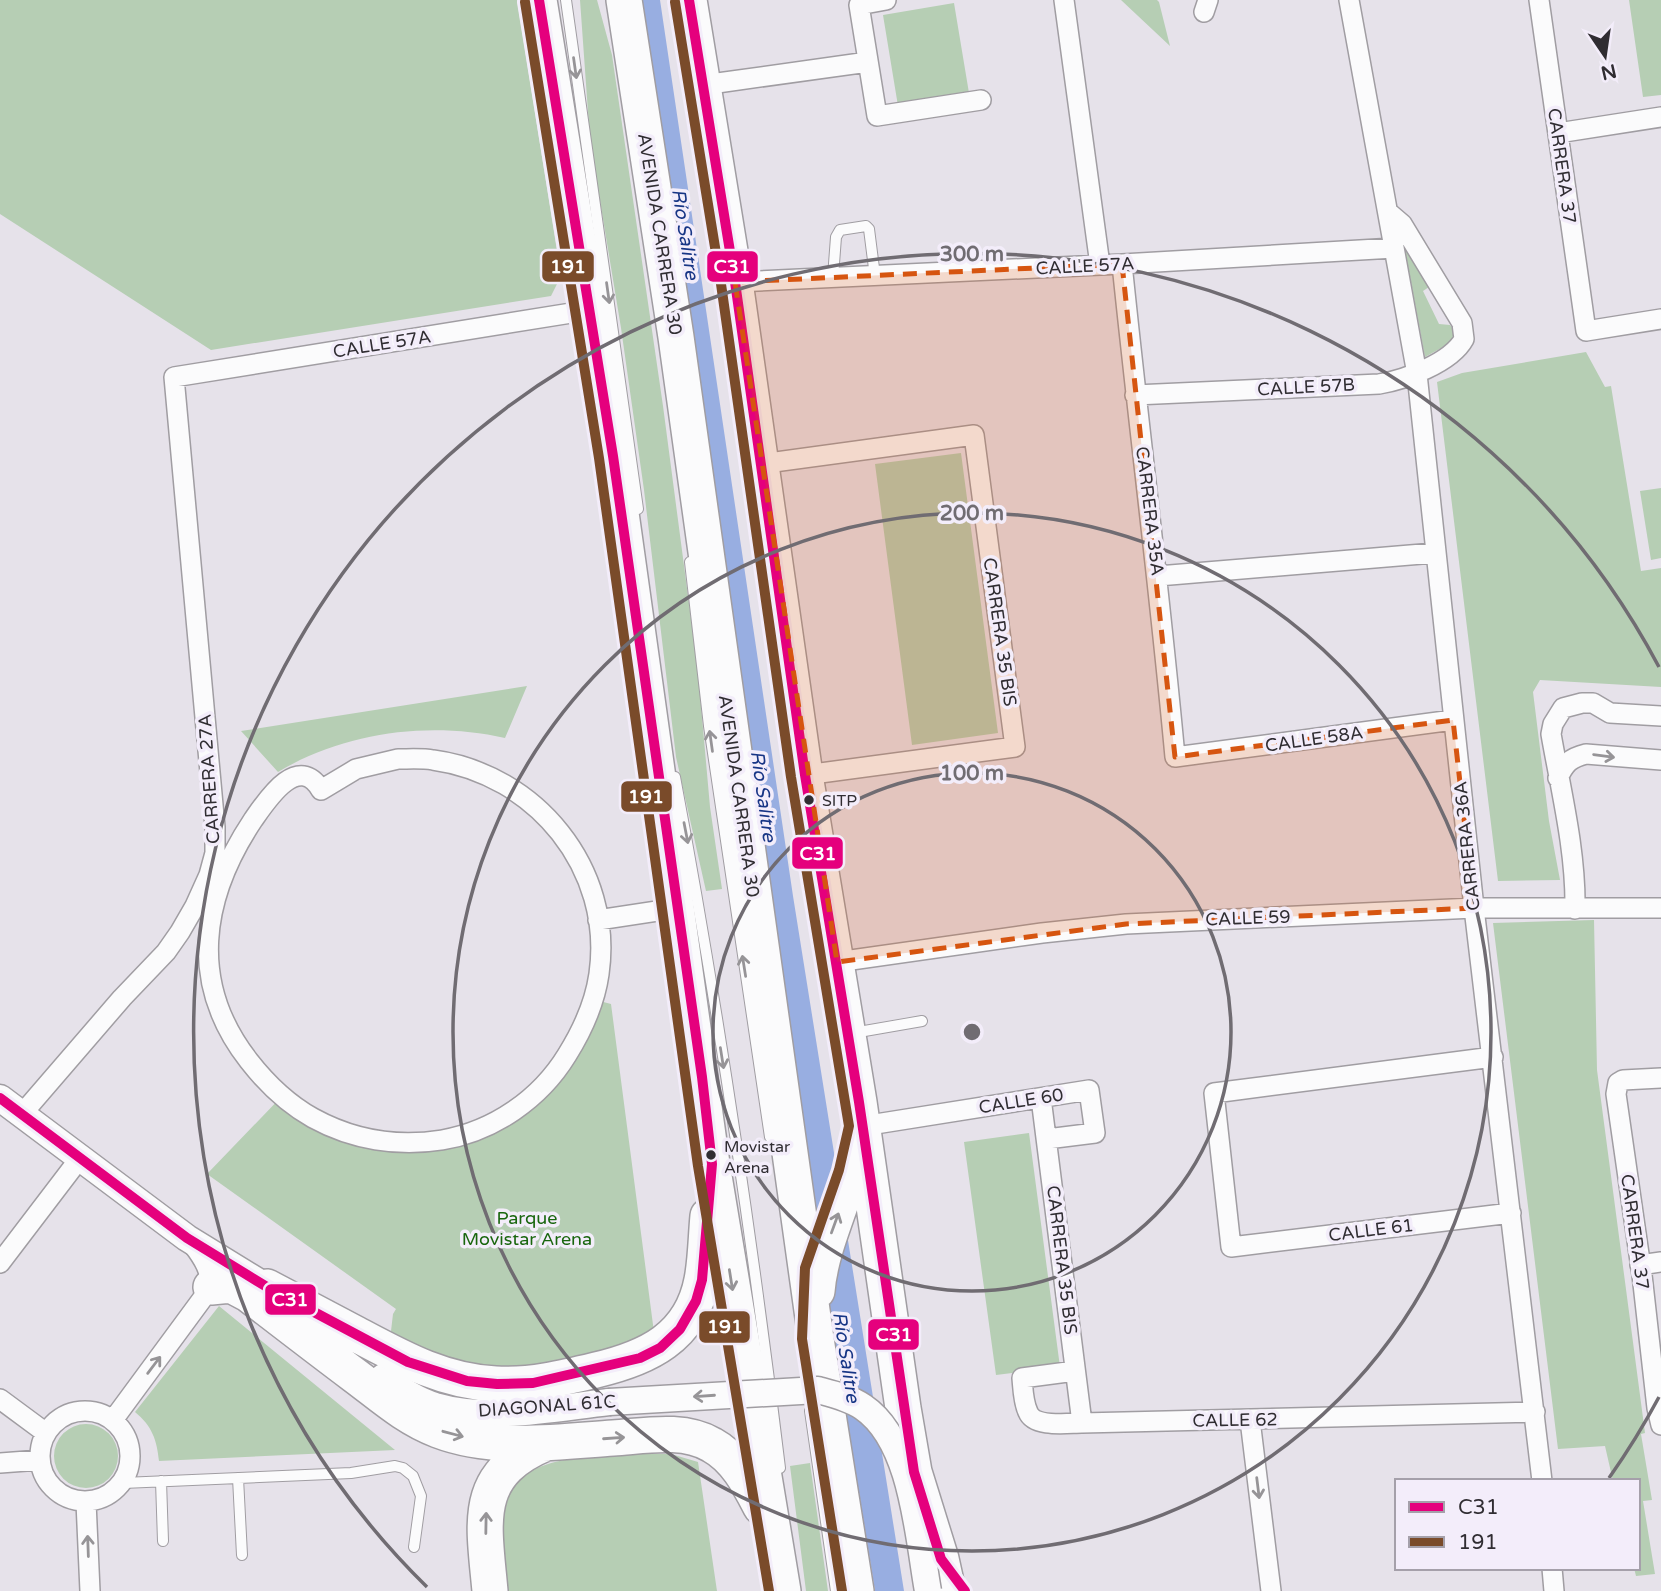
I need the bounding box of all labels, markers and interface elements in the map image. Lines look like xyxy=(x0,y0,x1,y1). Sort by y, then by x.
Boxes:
north arrow xyxy=(1570,21,1640,91)
one-way arrow xyxy=(569,56,582,78)
text: N xyxy=(1599,59,1619,84)
street label: CARRERA 37 xyxy=(1543,107,1581,225)
street label: AVENIDA CARRERA 30 xyxy=(633,131,687,337)
water label: Río Salitre xyxy=(667,187,703,282)
text: 300 m xyxy=(940,242,1004,267)
line badge: 191 xyxy=(541,250,595,283)
line badge: C31 xyxy=(706,250,759,283)
street label: CALLE 57A xyxy=(1035,252,1135,280)
text: 191 xyxy=(550,256,586,278)
text: C31 xyxy=(713,256,751,278)
one-way arrow xyxy=(601,281,614,304)
street label: CALLE 57A xyxy=(331,325,433,363)
street label: CALLE 57B xyxy=(1257,373,1355,401)
street label: CARRERA 35A xyxy=(1131,445,1169,577)
text: 200 m xyxy=(940,501,1004,526)
street label: CARRERA 35 BIS xyxy=(979,556,1021,708)
street label: AVENIDA CARRERA 30 xyxy=(714,693,764,899)
street label: CARRERA 27A xyxy=(193,713,225,845)
street label: CALLE 58A xyxy=(1264,721,1364,757)
one-way arrow xyxy=(704,730,717,753)
water label: Río Salitre xyxy=(746,749,780,844)
one-way arrow xyxy=(1592,750,1615,763)
text: 100 m xyxy=(940,761,1004,786)
line badge: 191 xyxy=(620,780,673,813)
street label: CARRERA 36A xyxy=(1449,780,1485,912)
text: 191 xyxy=(628,786,664,808)
place label: SITP xyxy=(822,791,857,811)
marker: SITP xyxy=(802,793,816,807)
one-way arrow xyxy=(679,821,693,844)
line badge: C31 xyxy=(791,836,844,870)
text: C31 xyxy=(799,843,837,865)
street label: CALLE 59 xyxy=(1205,906,1291,930)
one-way arrow xyxy=(737,955,750,978)
centre of rings xyxy=(960,1020,984,1044)
one-way arrow xyxy=(716,1046,729,1068)
street label: CALLE 60 xyxy=(977,1083,1065,1119)
place label: Movistar Arena xyxy=(724,1137,791,1178)
marker: Movistar Arena xyxy=(704,1148,718,1162)
street label: CARRERA 37 xyxy=(1616,1173,1654,1291)
street label: CARRERA 35 BIS xyxy=(1042,1184,1082,1336)
park label: Parque Movistar Arena xyxy=(462,1207,592,1250)
one-way arrow xyxy=(830,1213,842,1235)
street label: CALLE 61 xyxy=(1327,1214,1415,1246)
one-way arrow xyxy=(725,1268,738,1291)
line badge: C31 xyxy=(264,1283,317,1316)
text: C31 xyxy=(271,1289,309,1311)
line badge: 191 xyxy=(698,1310,751,1344)
water label: Río Salitre xyxy=(828,1310,864,1405)
text: 191 xyxy=(707,1316,743,1338)
line badge: C31 xyxy=(867,1318,920,1351)
text: C31 xyxy=(875,1324,913,1346)
one-way arrow xyxy=(146,1357,161,1375)
street label: DIAGONAL 61C xyxy=(477,1390,617,1422)
one-way arrow xyxy=(693,1390,716,1403)
street label: CALLE 62 xyxy=(1192,1408,1278,1432)
one-way arrow xyxy=(441,1428,464,1441)
one-way arrow xyxy=(603,1431,625,1444)
one-way arrow xyxy=(1252,1476,1265,1499)
legend xyxy=(1395,1479,1640,1570)
text: C31 xyxy=(1458,1495,1499,1520)
one-way arrow xyxy=(479,1512,493,1535)
text: 191 xyxy=(1458,1530,1498,1555)
one-way arrow xyxy=(81,1535,94,1558)

